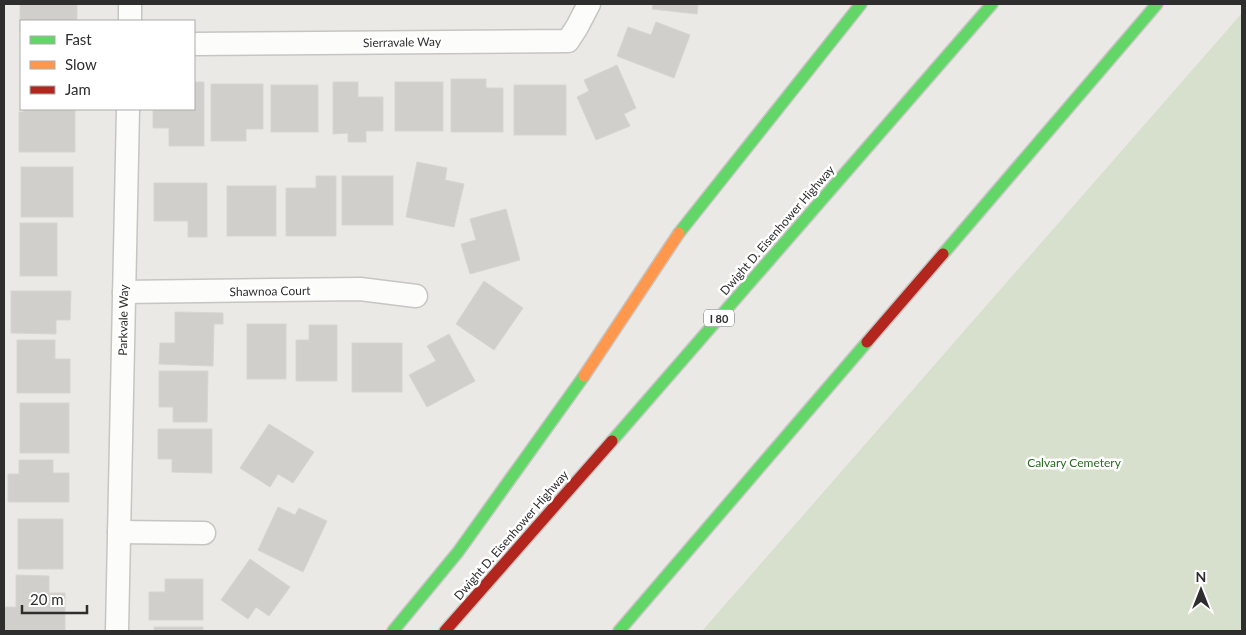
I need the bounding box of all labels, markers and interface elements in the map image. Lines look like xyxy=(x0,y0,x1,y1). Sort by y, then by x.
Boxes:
legend xyxy=(20,20,195,110)
text: Fast xyxy=(65,30,92,48)
street label: Sierravale Way xyxy=(363,34,442,50)
text: Slow xyxy=(65,55,97,73)
text: Jam xyxy=(65,80,91,98)
street label: Dwight D. Eisenhower Highway xyxy=(717,161,838,298)
street label: Parkvale Way xyxy=(115,283,131,356)
street label: Shawnoa Court xyxy=(229,283,311,299)
road number: I 80 xyxy=(704,310,734,326)
park label: Calvary Cemetery xyxy=(1027,455,1122,470)
street label: Dwight D. Eisenhower Highway xyxy=(451,466,572,603)
north arrow xyxy=(1176,565,1226,615)
text: N xyxy=(1196,568,1206,585)
scale bar xyxy=(22,582,88,614)
text: 20 m xyxy=(30,590,64,608)

